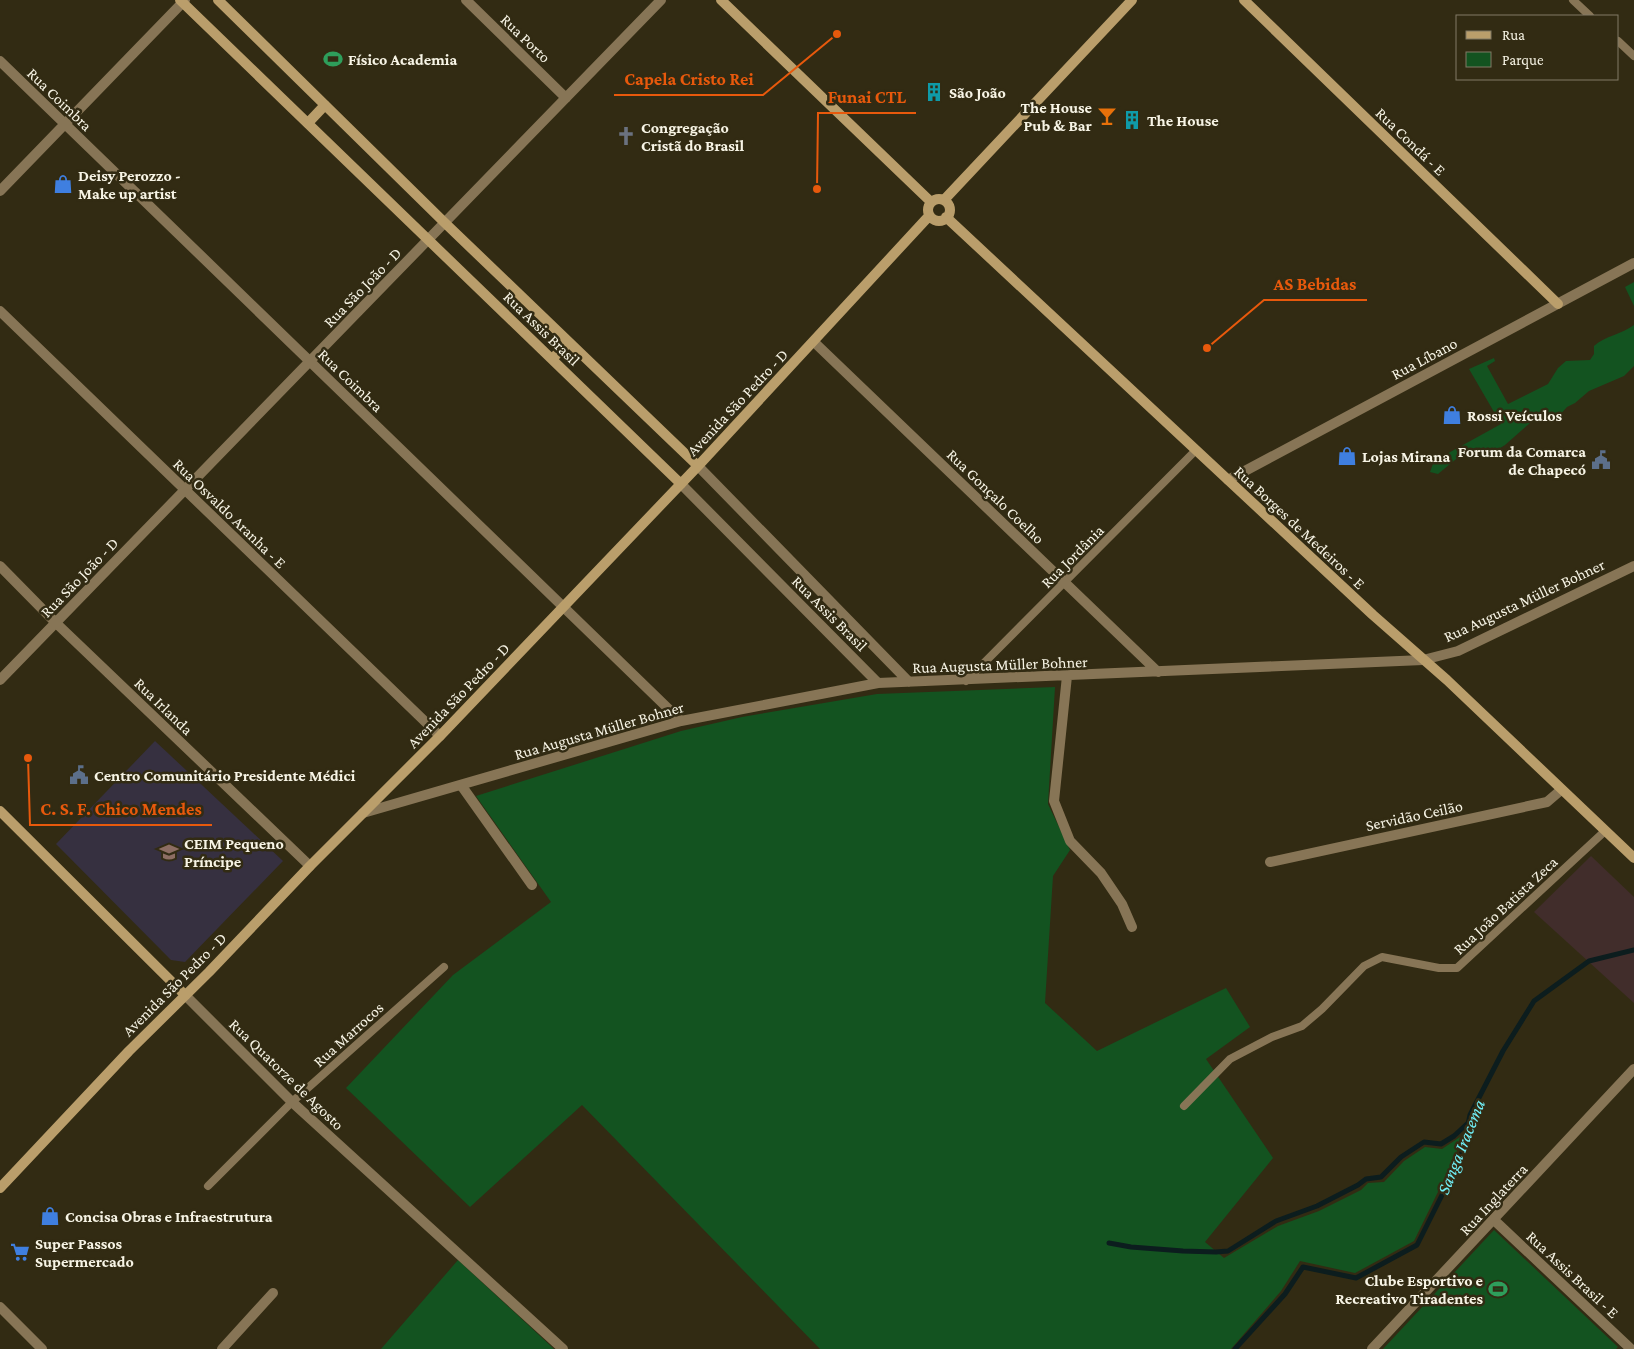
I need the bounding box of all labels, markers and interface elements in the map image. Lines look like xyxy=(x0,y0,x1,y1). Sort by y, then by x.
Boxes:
street label: Rua Porto xyxy=(497,11,554,66)
legend xyxy=(1456,15,1619,80)
text: Rua xyxy=(1502,27,1525,43)
sports icon: Físico Academia xyxy=(322,48,344,70)
place label: Físico Academia xyxy=(348,51,457,68)
text: Parque xyxy=(1502,52,1544,69)
callout: Capela Cristo Rei xyxy=(614,62,763,95)
street label: Rua Coimbra xyxy=(24,64,96,135)
text: Capela Cristo Rei xyxy=(624,69,754,89)
callout: Funai CTL xyxy=(818,80,916,113)
building icon: São João xyxy=(923,81,945,103)
place label: São João xyxy=(949,84,1006,101)
text: Funai CTL xyxy=(828,87,907,107)
place label: The House Pub & Bar xyxy=(1020,99,1093,134)
street label: Rua Condá - E xyxy=(1372,104,1449,179)
bar icon: The House Pub & Bar xyxy=(1096,105,1118,127)
building icon: The House xyxy=(1121,109,1143,131)
place label: The House xyxy=(1147,112,1219,129)
place label: Congregação Cristã do Brasil xyxy=(641,119,744,154)
church icon: Congregação Cristã do Brasil xyxy=(615,125,637,147)
place label: Deisy Perozzo - Make up artist xyxy=(78,167,181,202)
shop icon: Deisy Perozzo - Make up artist xyxy=(52,173,74,195)
street label: Rua São João - D xyxy=(320,244,405,331)
callout: AS Bebidas xyxy=(1264,267,1367,300)
text: AS Bebidas xyxy=(1273,274,1356,294)
street label: Rua Assis Brasil xyxy=(500,288,583,369)
street label: Rua Líbano xyxy=(1389,334,1460,383)
street label: Rua Coimbra xyxy=(315,345,387,416)
street label: Avenida São Pedro - D xyxy=(684,346,791,459)
shop icon: Rossi Veículos xyxy=(1441,404,1463,426)
place label: Rossi Veículos xyxy=(1467,407,1563,424)
place label: Forum da Comarca de Chapecó xyxy=(1458,443,1586,478)
shop icon: Lojas Mirana xyxy=(1336,445,1358,467)
street label: Rua Gonçalo Coelho xyxy=(943,446,1048,548)
place label: Lojas Mirana xyxy=(1362,448,1450,466)
public building icon: Forum da Comarca de Chapecó xyxy=(1590,449,1612,471)
street label: Rua Osvaldo Aranha - E xyxy=(170,455,290,572)
street label: Rua Borges de Medeiros - E xyxy=(1230,462,1369,593)
street label: Rua Jordânia xyxy=(1037,521,1108,592)
street label: Rua São João - D xyxy=(37,534,122,621)
street label: Rua Augusta Müller Bohner xyxy=(1441,556,1608,646)
street label: Rua Assis Brasil xyxy=(789,572,871,654)
street label: Avenida São Pedro - D xyxy=(404,639,513,751)
street label: Rua Augusta Müller Bohner xyxy=(912,653,1088,677)
street label: Rua Irlanda xyxy=(131,675,197,739)
street label: Rua Augusta Müller Bohner xyxy=(512,698,686,764)
public building icon: Centro Comunitário Presidente Médici xyxy=(68,764,90,786)
place label: Centro Comunitário Presidente Médici xyxy=(94,767,356,784)
callout: C. S. F. Chico Mendes xyxy=(30,792,212,825)
street label: Servidão Ceilão xyxy=(1364,797,1464,834)
text: C. S. F. Chico Mendes xyxy=(40,799,202,819)
place label: CEIM Pequeno Príncipe xyxy=(184,835,284,870)
school or university icon: CEIM Pequeno Príncipe xyxy=(158,841,180,863)
street label: Rua João Batista Zeca xyxy=(1450,853,1562,959)
street label: Avenida São Pedro - D xyxy=(119,929,230,1040)
street label: Rua Marrocos xyxy=(310,999,387,1070)
street label: Rua Quatorze de Agosto xyxy=(225,1015,347,1134)
water label: Sanga Iracema xyxy=(1433,1096,1489,1197)
street label: Rua Inglaterra xyxy=(1456,1160,1532,1239)
shop icon: Concisa Obras e Infraestrutura xyxy=(39,1205,61,1227)
place label: Concisa Obras e Infraestrutura xyxy=(65,1208,273,1225)
street label: Rua Assis Brasil - E xyxy=(1523,1227,1622,1322)
place label: Super Passos Supermercado xyxy=(35,1235,134,1270)
supermarket icon: Super Passos Supermercado xyxy=(9,1241,31,1263)
place label: Clube Esportivo e Recreativo Tiradentes xyxy=(1335,1272,1484,1307)
sports icon: Clube Esportivo e Recreativo Tiradentes xyxy=(1487,1278,1509,1300)

